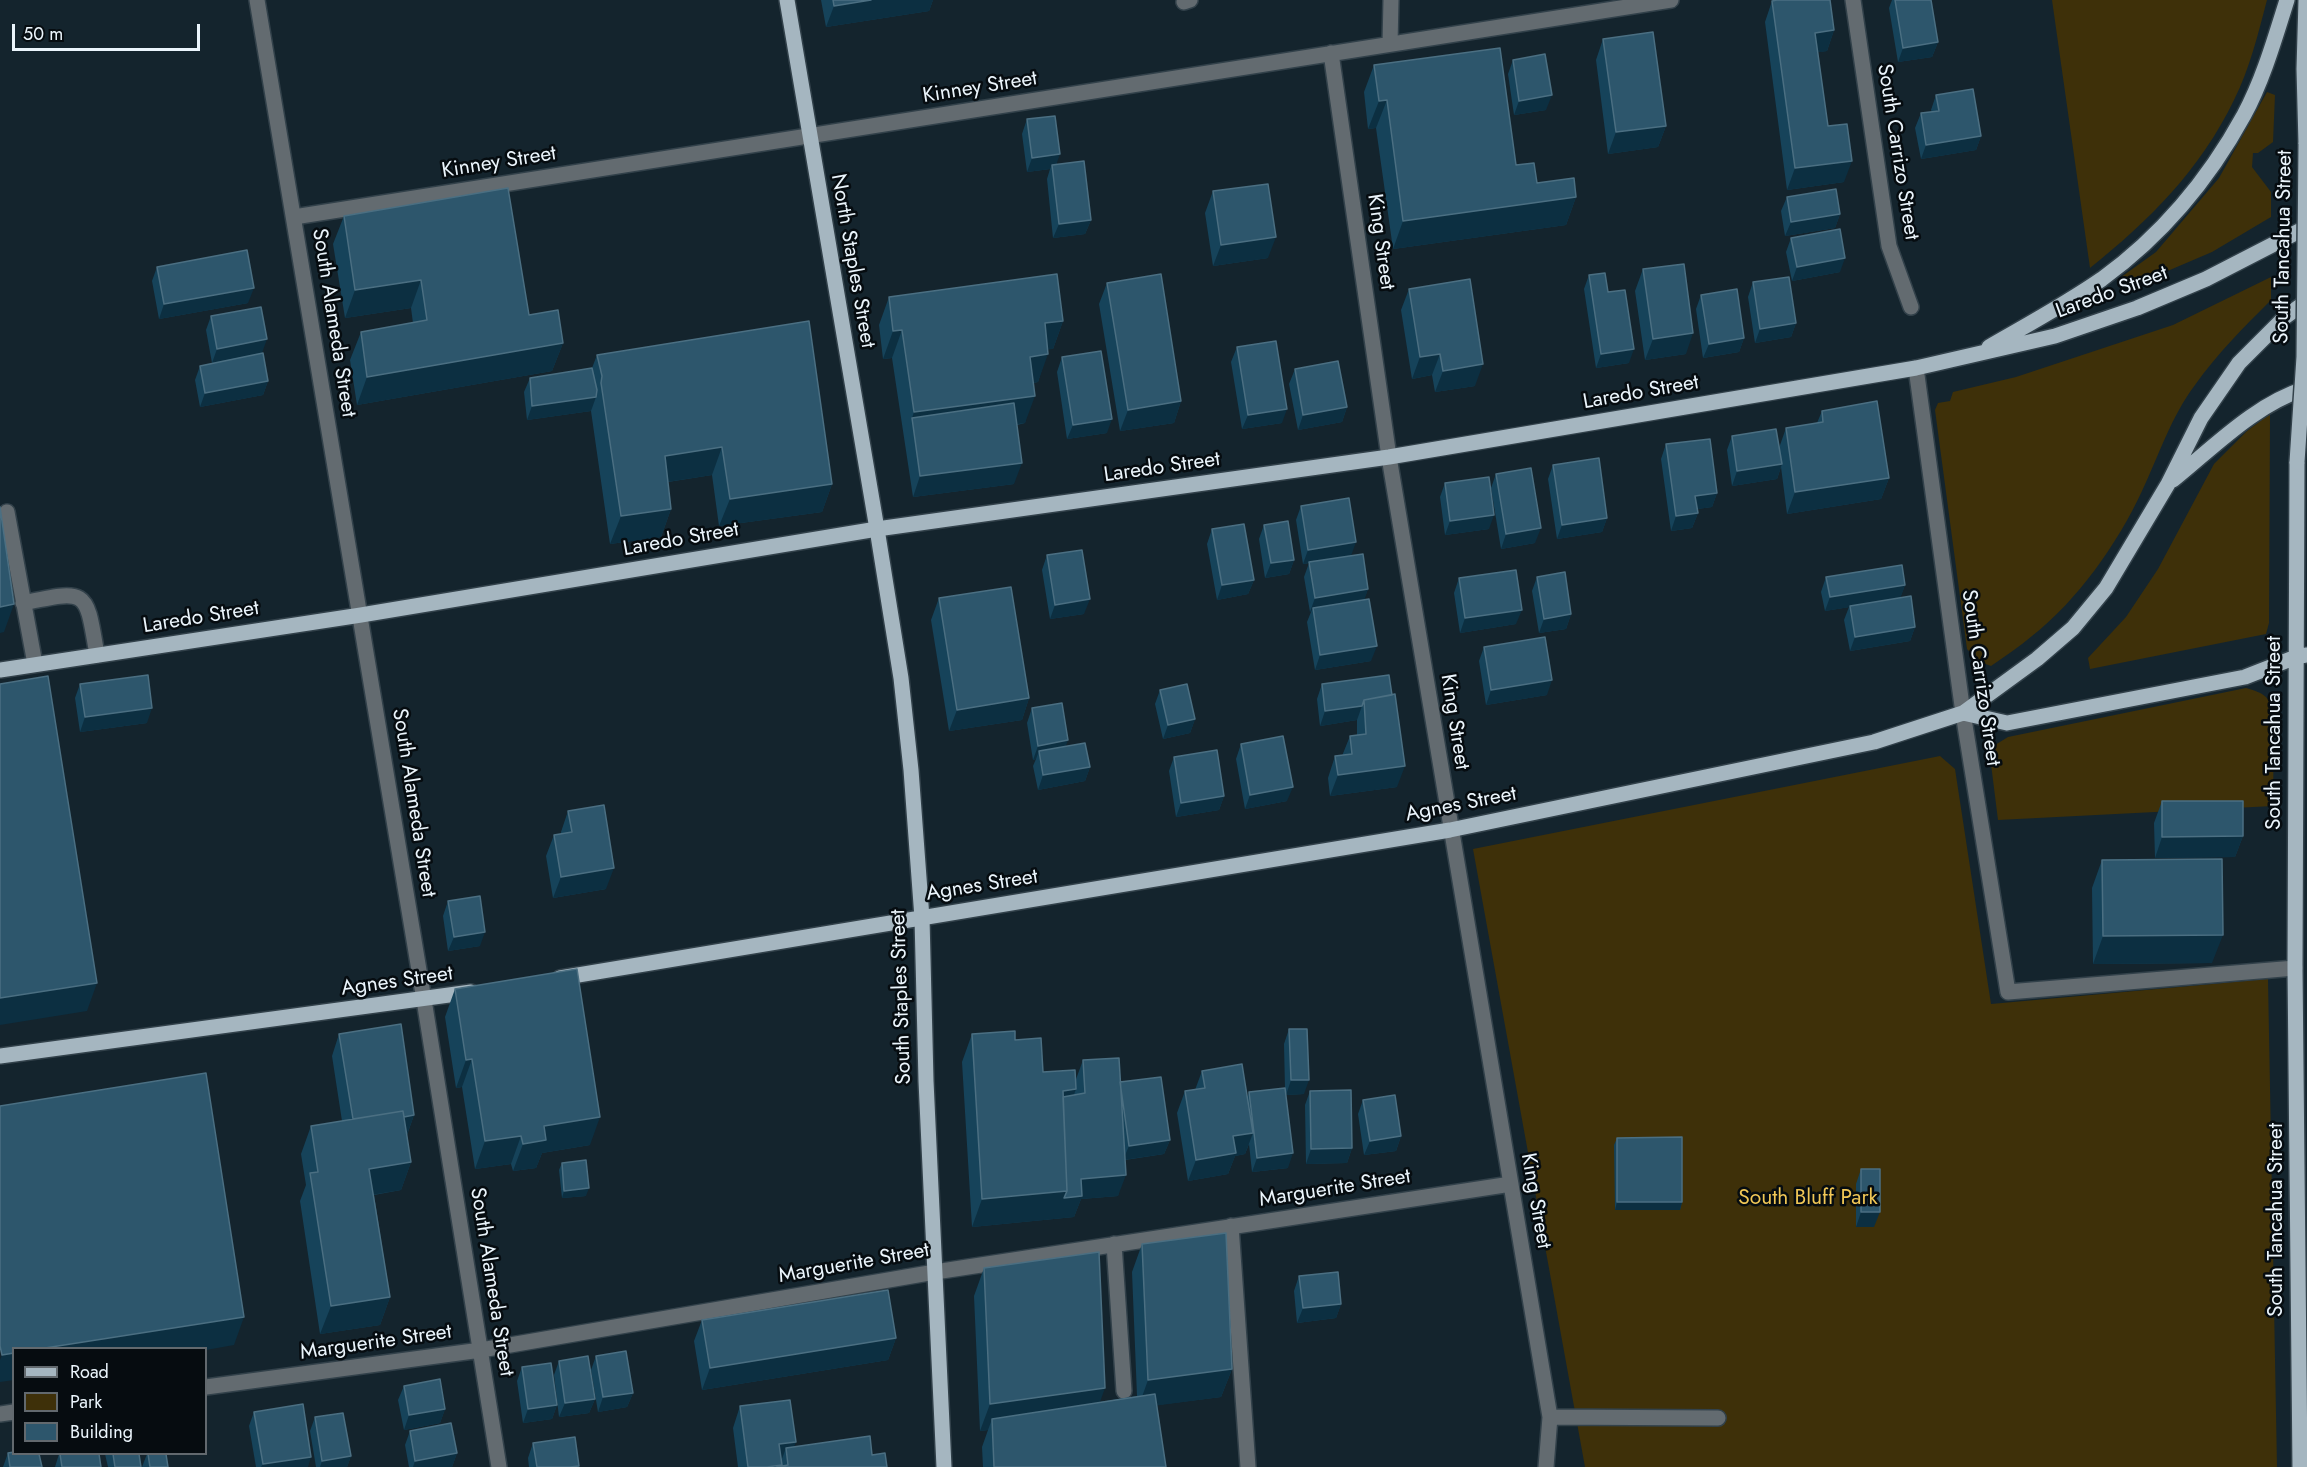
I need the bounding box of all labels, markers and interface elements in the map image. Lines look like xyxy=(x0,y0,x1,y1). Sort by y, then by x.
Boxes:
scale bar xyxy=(15,12,202,50)
text: 50 m xyxy=(23,21,63,47)
street label: South Carrizo Street xyxy=(1871,62,1923,242)
street label: Kinney Street xyxy=(921,67,1039,109)
street label: Kinney Street xyxy=(440,142,558,184)
street label: South Tancahua Street xyxy=(2270,150,2298,344)
street label: North Staples Street xyxy=(824,172,880,350)
street label: King Street xyxy=(1361,192,1399,292)
street label: South Alameda Street xyxy=(306,227,360,419)
street label: Laredo Street xyxy=(2053,261,2171,325)
street label: Laredo Street xyxy=(1581,370,1701,416)
street label: Laredo Street xyxy=(1102,447,1222,489)
street label: Laredo Street xyxy=(621,517,741,563)
street label: South Carrizo Street xyxy=(1955,588,2005,768)
street label: Laredo Street xyxy=(141,596,261,640)
street label: South Tancahua Street xyxy=(2262,636,2288,830)
street label: King Street xyxy=(1434,672,1474,772)
street label: South Alameda Street xyxy=(386,707,440,899)
street label: Agnes Street xyxy=(1403,782,1519,828)
street label: Agnes Street xyxy=(924,865,1040,907)
street label: South Staples Street xyxy=(886,909,918,1085)
street label: Agnes Street xyxy=(340,962,454,1002)
street label: South Tancahua Street xyxy=(2264,1123,2290,1317)
street label: King Street xyxy=(1514,1151,1556,1251)
street label: Marguerite Street xyxy=(1258,1165,1412,1213)
street label: South Alameda Street xyxy=(464,1186,518,1378)
park label: South Bluff Park xyxy=(1738,1186,1878,1212)
street label: Marguerite Street xyxy=(777,1238,931,1290)
street label: Marguerite Street xyxy=(299,1320,453,1366)
legend xyxy=(12,1347,207,1455)
text: Road xyxy=(70,1359,109,1385)
text: Park xyxy=(70,1389,102,1415)
text: Building xyxy=(70,1419,133,1445)

